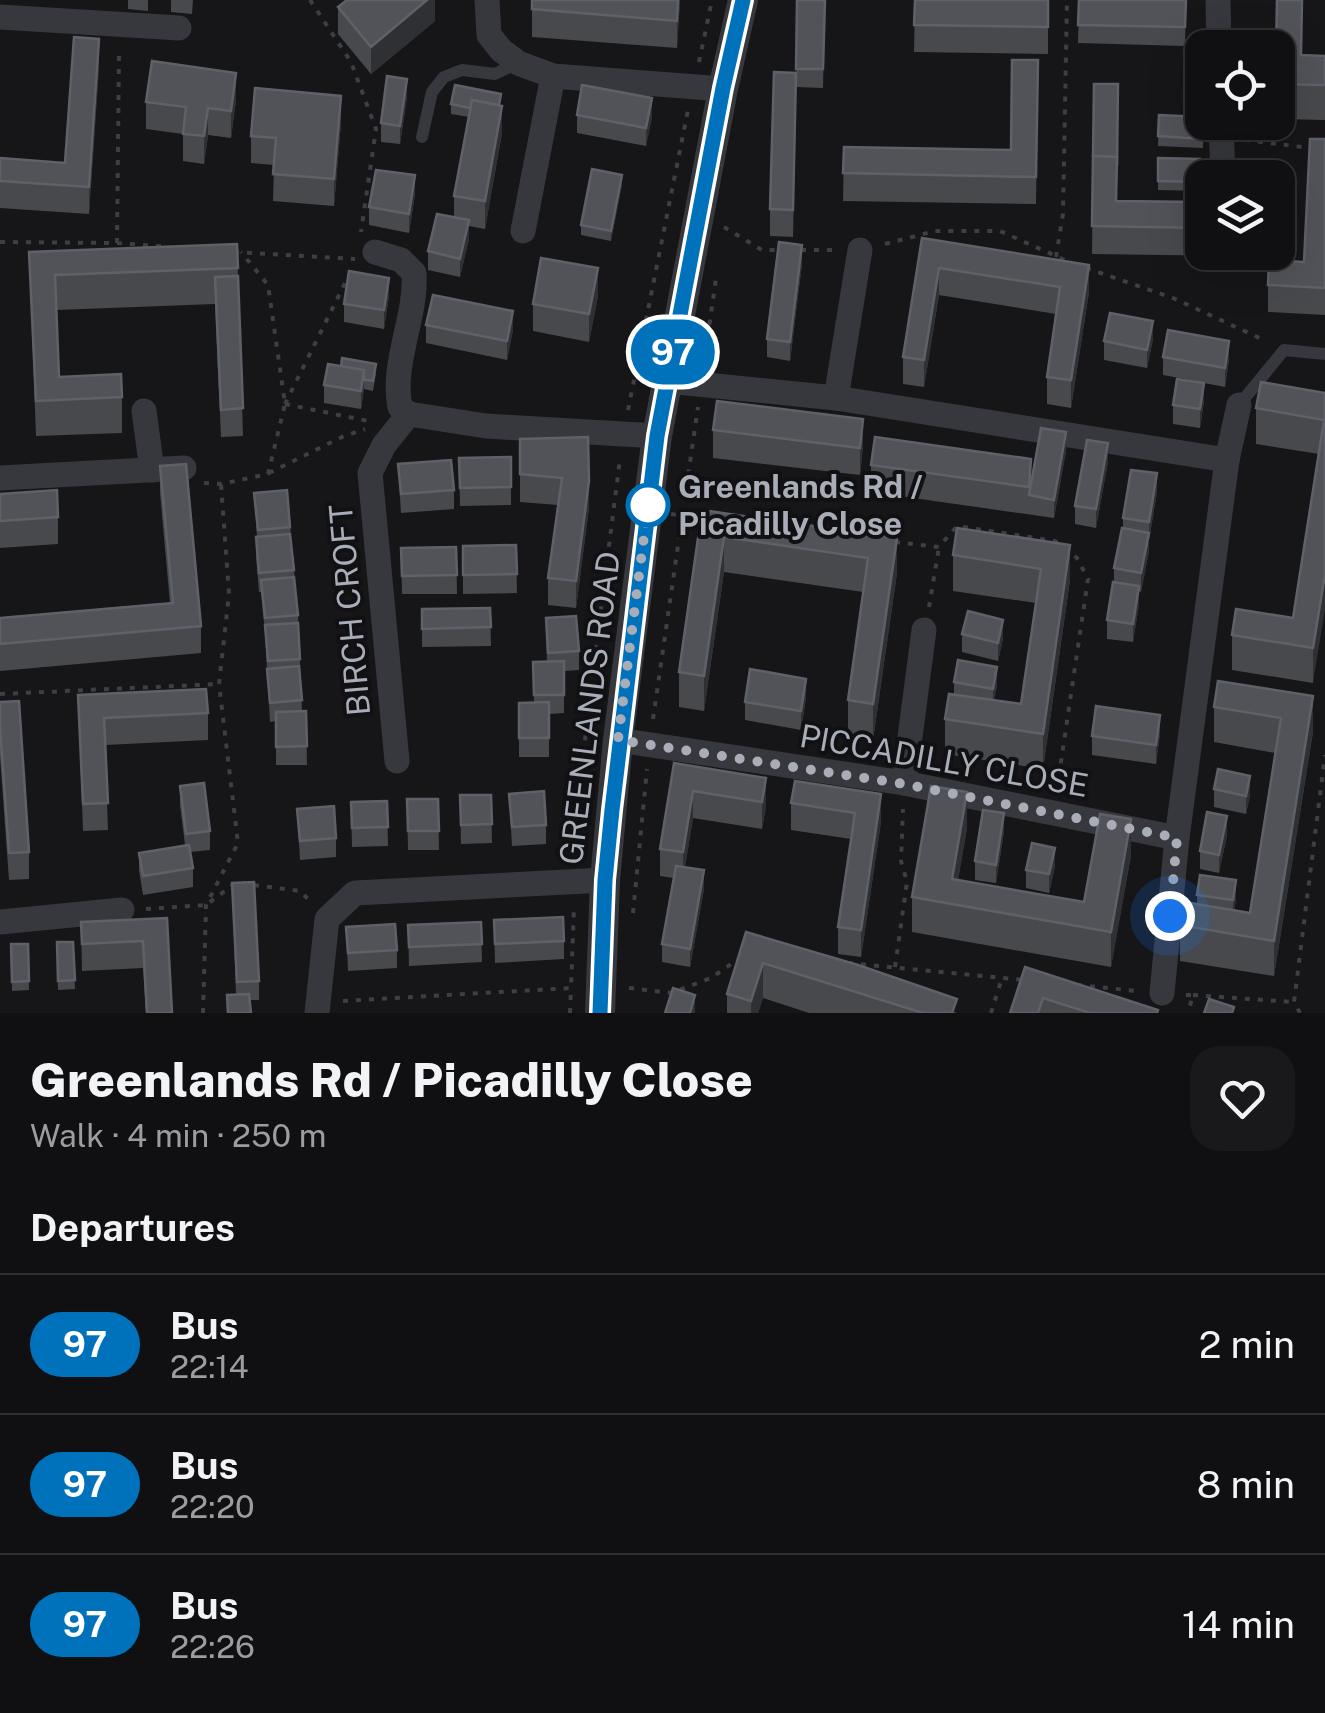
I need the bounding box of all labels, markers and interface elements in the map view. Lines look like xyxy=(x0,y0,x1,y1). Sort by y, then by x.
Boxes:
map controls xyxy=(1185,30,1295,270)
button: locate xyxy=(1185,30,1295,140)
button: layers xyxy=(1185,160,1295,270)
line badge: 97 xyxy=(628,320,718,384)
text: 97 xyxy=(651,332,695,373)
place label: Greenlands Rd / Picadilly Close xyxy=(678,468,923,542)
marker: Greenlands Rd / Picadilly Close xyxy=(627,484,669,526)
street label: BIRCH CROFT xyxy=(322,503,377,717)
street label: GREENLANDS ROAD xyxy=(552,549,627,867)
street label: PICCADILLY CLOSE xyxy=(797,717,1091,804)
your location xyxy=(1145,891,1195,941)
button: heart xyxy=(1190,1046,1295,1151)
text: Greenlands Rd / Picadilly Close xyxy=(30,1051,753,1108)
text: Walk · 4 min · 250 m xyxy=(30,1117,326,1154)
text: Departures xyxy=(30,1205,235,1250)
text: Bus xyxy=(170,1303,239,1348)
text: 2 min xyxy=(1199,1322,1295,1367)
text: 97 xyxy=(63,1324,107,1365)
text: 22:14 xyxy=(170,1348,249,1385)
text: Bus xyxy=(170,1443,239,1488)
text: 8 min xyxy=(1197,1462,1295,1507)
text: 97 xyxy=(63,1464,107,1505)
text: 22:20 xyxy=(170,1488,255,1525)
text: Bus xyxy=(170,1583,239,1628)
text: 14 min xyxy=(1182,1602,1295,1647)
text: 97 xyxy=(63,1604,107,1645)
text: 22:26 xyxy=(170,1628,255,1665)

